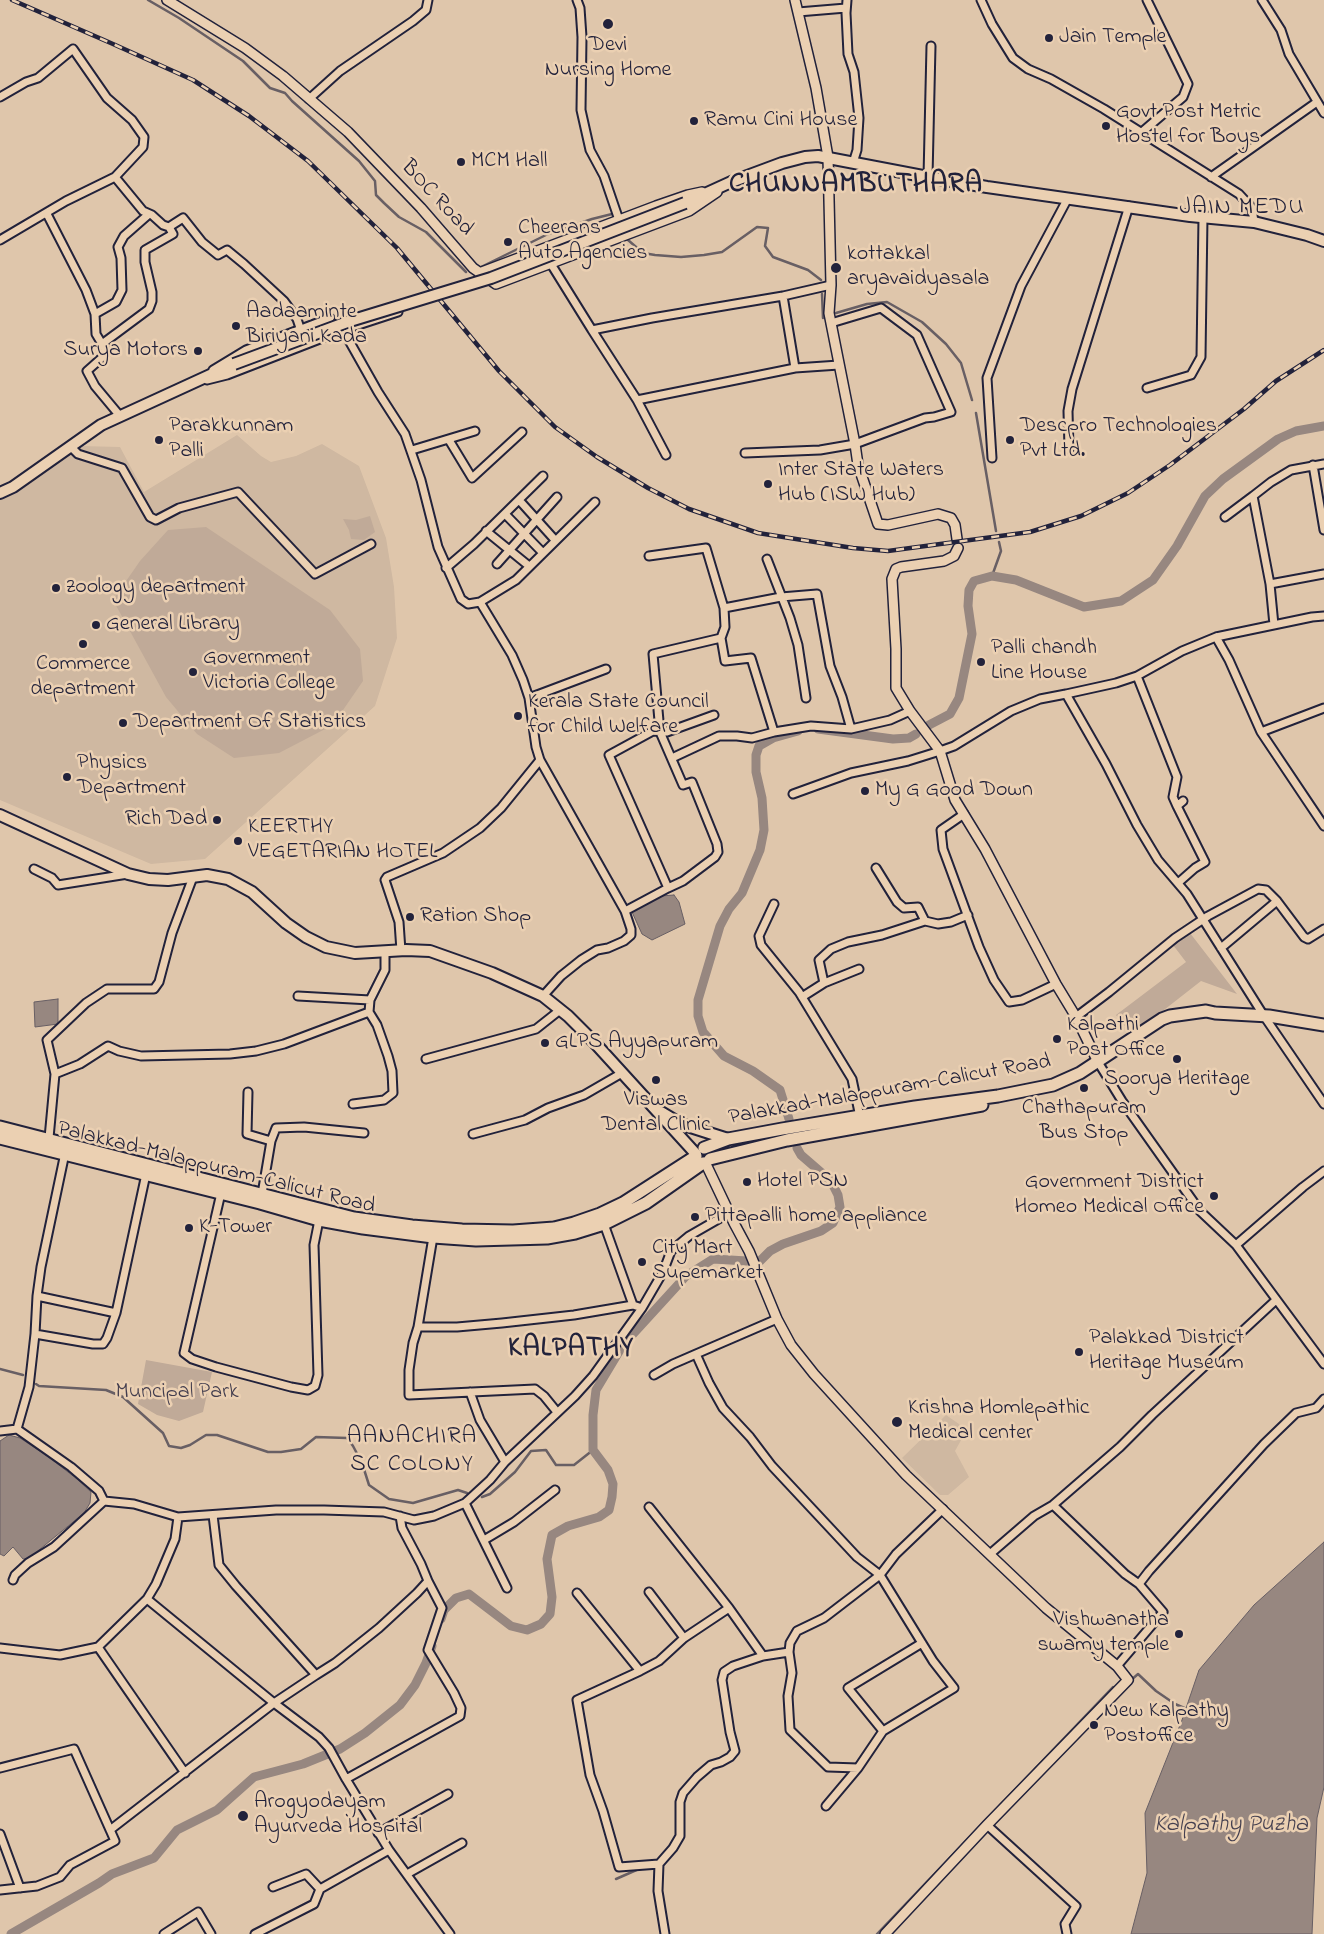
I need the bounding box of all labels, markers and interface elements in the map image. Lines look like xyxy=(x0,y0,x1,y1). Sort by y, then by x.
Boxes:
marker: Devi Nursing Home xyxy=(601,17,615,31)
place label: Jain Temple xyxy=(1059,25,1166,51)
marker: Jain Temple xyxy=(1043,32,1055,44)
place label: Devi Nursing Home xyxy=(545,33,671,84)
place label: Govt Post Metric Hostel for Boys xyxy=(1116,100,1261,152)
place label: Ramu Cini House xyxy=(704,108,857,134)
marker: Ramu Cini House xyxy=(688,115,700,127)
marker: Govt Post Metric Hostel for Boys xyxy=(1100,120,1112,132)
place label: MCM Hall xyxy=(471,149,547,175)
street label: BOC Road xyxy=(394,155,478,243)
marker: MCM Hall xyxy=(455,156,467,168)
district label: CHUNNAMBUTHARA xyxy=(727,169,985,203)
district label: JAIN MEDU xyxy=(1178,195,1306,223)
place label: Cheerans Auto Agencies xyxy=(518,216,647,268)
marker: Cheerans Auto Agencies xyxy=(502,236,514,248)
place label: kottakkal aryavaidyasala xyxy=(847,242,989,294)
marker: kottakkal aryavaidyasala xyxy=(829,261,843,275)
place label: Aadaaminte Biriyani Kada xyxy=(246,300,367,352)
marker: Aadaaminte Biriyani Kada xyxy=(230,320,242,332)
place label: Surya Motors xyxy=(63,338,188,364)
marker: Surya Motors xyxy=(192,345,204,357)
place label: Parakkunnam Palli xyxy=(169,414,293,466)
place label: Descpro Technologies Pvt Ltd. xyxy=(1020,414,1217,466)
marker: Parakkunnam Palli xyxy=(153,434,165,446)
marker: Descpro Technologies Pvt Ltd. xyxy=(1004,434,1016,446)
place label: Inter State Waters Hub (ISW Hub) xyxy=(778,458,944,510)
marker: Inter State Waters Hub (ISW Hub) xyxy=(762,478,774,490)
place label: zoology department xyxy=(66,575,246,601)
marker: zoology department xyxy=(50,582,62,594)
place label: General Library xyxy=(106,612,240,638)
marker: General Library xyxy=(90,619,102,631)
place label: Palli chandh Line House xyxy=(991,636,1097,688)
marker: Commerce department xyxy=(77,638,89,650)
place label: Government Victoria College xyxy=(203,646,335,698)
place label: Commerce department xyxy=(30,652,136,704)
marker: Palli chandh Line House xyxy=(975,656,987,668)
marker: Government Victoria College xyxy=(187,666,199,678)
place label: Kerala State Council for Child Welfare xyxy=(528,690,709,741)
place label: Department Of Statistics xyxy=(133,710,366,736)
marker: Kerala State Council for Child Welfare xyxy=(512,710,524,722)
marker: Department Of Statistics xyxy=(117,717,129,729)
place label: Physics Department xyxy=(77,751,186,802)
marker: Physics Department xyxy=(61,771,73,783)
place label: My G Good Down xyxy=(875,778,1033,804)
marker: My G Good Down xyxy=(859,785,871,797)
place label: Rich Dad xyxy=(125,807,207,833)
marker: Rich Dad xyxy=(211,814,223,826)
place label: KEERTHY VEGETARIAN HOTEL xyxy=(248,815,438,866)
marker: KEERTHY VEGETARIAN HOTEL xyxy=(232,835,244,847)
place label: Ration Shop xyxy=(420,904,531,930)
marker: Ration Shop xyxy=(404,911,416,923)
place label: Kalpathi Post Office xyxy=(1067,1013,1165,1064)
place label: GLPS Ayyapuram xyxy=(555,1030,718,1056)
marker: Kalpathi Post Office xyxy=(1051,1033,1063,1045)
marker: GLPS Ayyapuram xyxy=(539,1037,551,1049)
street label: Palakkad-Malappuram-Calicut Road xyxy=(727,1050,1053,1132)
marker: Soorya Heritage xyxy=(1171,1053,1183,1065)
place label: Soorya Heritage xyxy=(1104,1067,1250,1093)
marker: Viswas Dental Clinic xyxy=(650,1074,662,1086)
marker: Chathapuram Bus Stop xyxy=(1078,1082,1090,1094)
place label: Viswas Dental Clinic xyxy=(601,1088,711,1140)
place label: Chathapuram Bus Stop xyxy=(1022,1096,1146,1148)
street label: Palakkad-Malappuram-Calicut Road xyxy=(54,1117,378,1221)
place label: Hotel PSN xyxy=(757,1169,848,1195)
place label: Government District Homeo Medical Office xyxy=(1015,1170,1204,1222)
marker: Hotel PSN xyxy=(741,1176,753,1188)
marker: Government District Homeo Medical Office xyxy=(1208,1190,1220,1202)
place label: Pittapalli home appliance xyxy=(705,1204,927,1230)
marker: Pittapalli home appliance xyxy=(689,1211,701,1223)
place label: K-Tower xyxy=(199,1215,272,1241)
marker: K-Tower xyxy=(183,1222,195,1234)
place label: City Mart Supemarket xyxy=(652,1236,763,1288)
marker: City Mart Supemarket xyxy=(636,1256,648,1268)
place label: Palakkad District Heritage Museum xyxy=(1089,1326,1244,1378)
district label: KALPATHY xyxy=(507,1333,635,1367)
marker: Palakkad District Heritage Museum xyxy=(1073,1346,1085,1358)
park label: Muncipal Park xyxy=(115,1380,239,1406)
place label: Krishna Homlepathic Medical center xyxy=(908,1396,1090,1448)
marker: Krishna Homlepathic Medical center xyxy=(890,1415,904,1429)
district label: AANACHIRA SC COLONY xyxy=(346,1424,478,1480)
place label: Vishwanatha swamy temple xyxy=(1038,1608,1169,1660)
marker: Vishwanatha swamy temple xyxy=(1173,1628,1185,1640)
place label: New Kalpathy Postoffice xyxy=(1104,1699,1229,1750)
marker: New Kalpathy Postoffice xyxy=(1088,1719,1100,1731)
place label: Arogyodayam Ayurveda Hospital xyxy=(254,1790,422,1842)
marker: Arogyodayam Ayurveda Hospital xyxy=(236,1809,250,1823)
water label: Kalpathy Puzha xyxy=(1154,1812,1308,1840)

